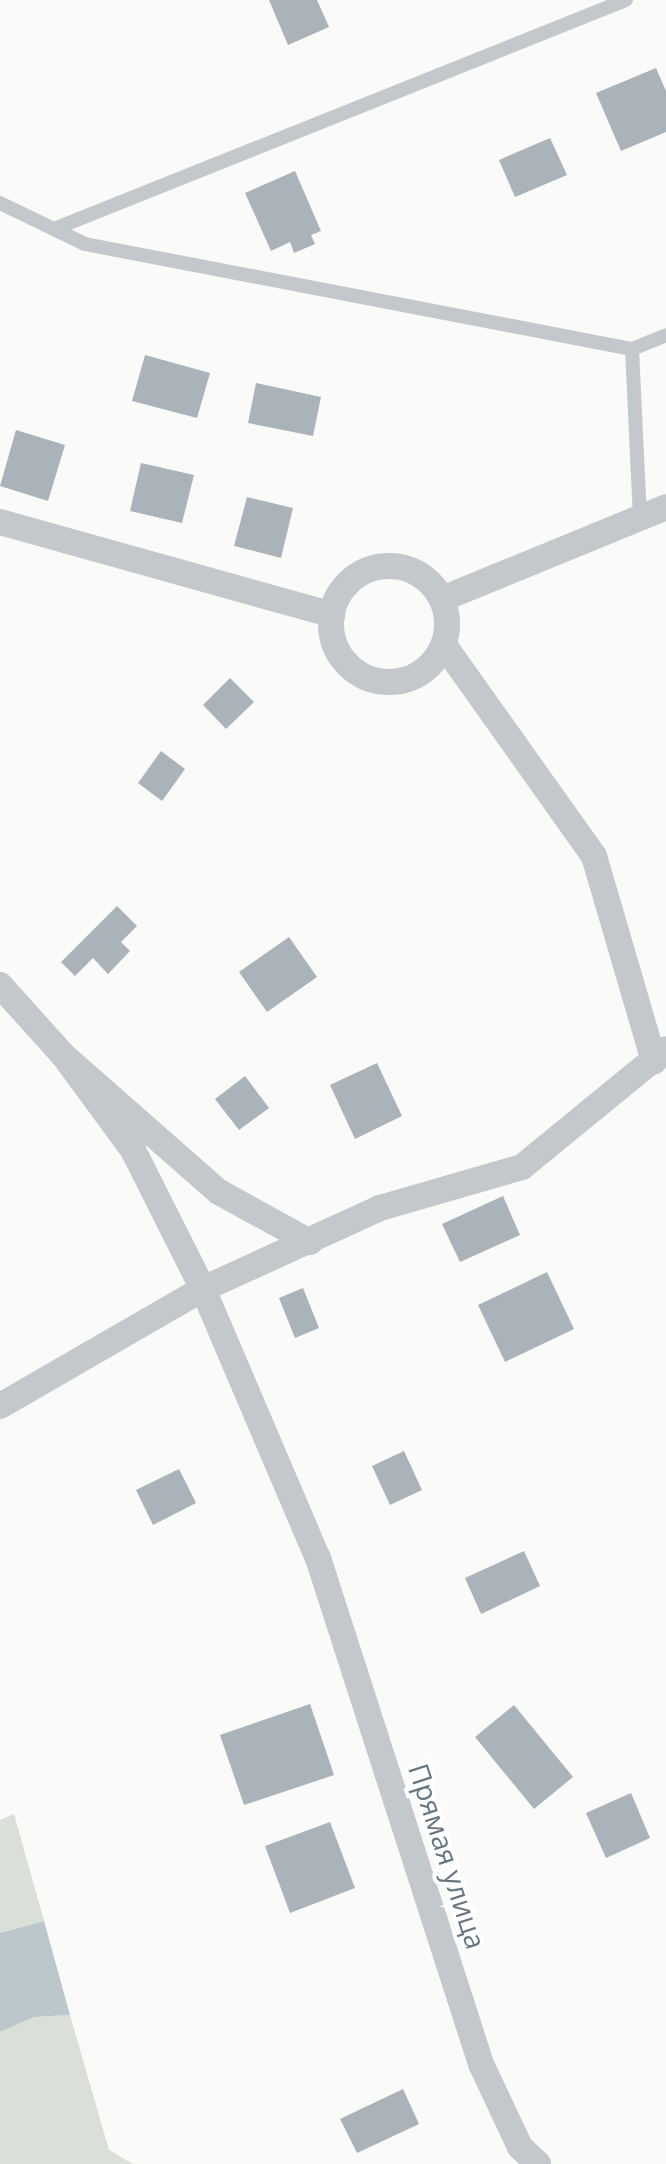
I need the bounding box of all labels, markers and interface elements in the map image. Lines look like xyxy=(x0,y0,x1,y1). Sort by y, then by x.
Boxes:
street label: Прямая улица xyxy=(402,1759,494,1953)

